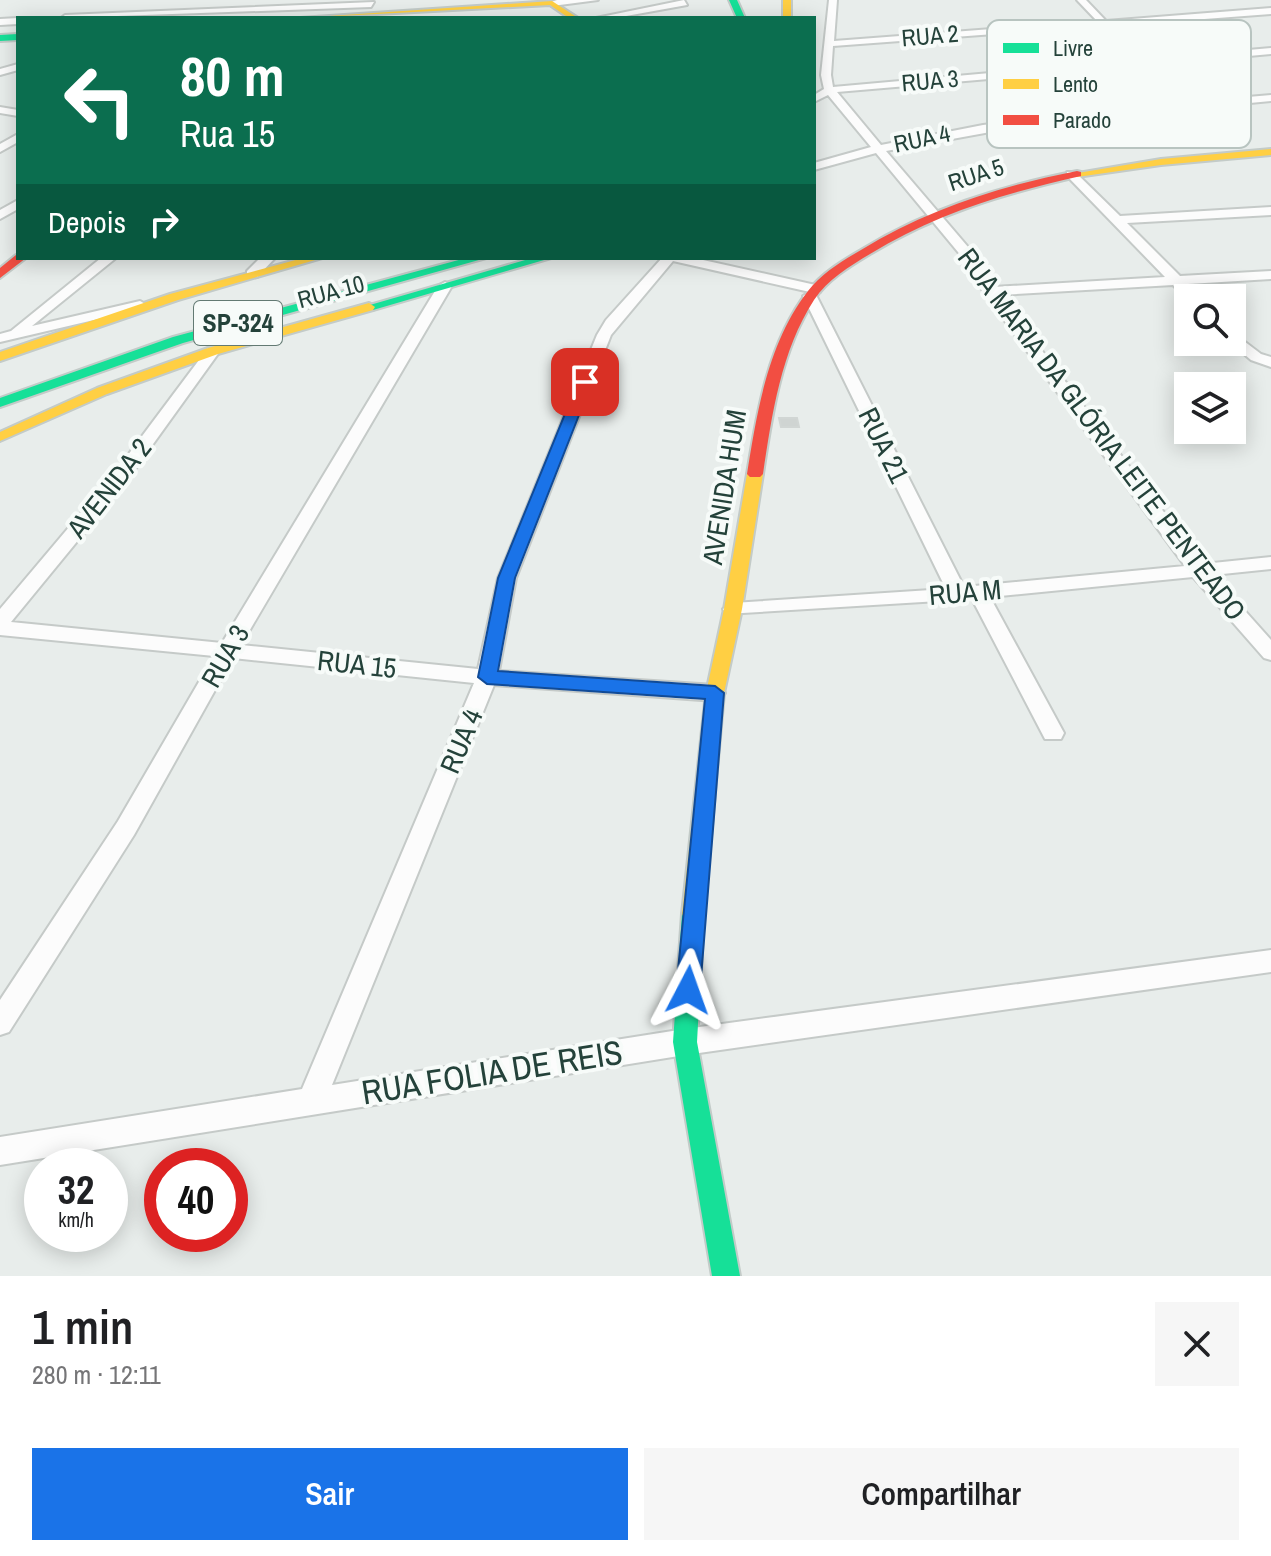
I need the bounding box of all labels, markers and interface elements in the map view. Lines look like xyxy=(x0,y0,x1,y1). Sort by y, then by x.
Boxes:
street label: RUA 2 xyxy=(900,17,960,53)
legend xyxy=(987,20,1251,148)
text: Livre xyxy=(1053,33,1093,63)
text: 80 m xyxy=(180,38,285,113)
icon: left xyxy=(48,48,152,152)
street label: RUA 3 xyxy=(900,62,960,98)
text: Lento xyxy=(1053,69,1098,99)
text: Parado xyxy=(1053,105,1111,135)
text: Rua 15 xyxy=(180,110,275,158)
street label: RUA 4 xyxy=(891,116,953,160)
street label: RUA 5 xyxy=(944,150,1008,198)
icon: right xyxy=(142,200,186,244)
text: Depois xyxy=(48,202,126,242)
street label: RUA MARIA DA GLÓRIA LEITE PENTEADO xyxy=(950,239,1254,629)
street label: RUA 10 xyxy=(294,267,368,315)
map controls xyxy=(1174,284,1246,444)
button: search xyxy=(1174,284,1246,356)
road number: SP-324 xyxy=(194,301,282,345)
pin xyxy=(551,348,619,416)
icon: arrive xyxy=(563,360,607,404)
button: layers xyxy=(1174,372,1246,444)
street label: RUA 21 xyxy=(850,401,919,489)
street label: AVENIDA HUM xyxy=(693,407,755,568)
street label: AVENIDA 2 xyxy=(57,430,160,547)
street label: RUA M xyxy=(927,572,1003,612)
street label: RUA 3 xyxy=(192,618,258,694)
street label: RUA 15 xyxy=(316,641,398,687)
street label: RUA 4 xyxy=(431,703,492,779)
position arrow xyxy=(646,948,730,1032)
street label: RUA FOLIA DE REIS xyxy=(358,1029,626,1115)
speed limit sign: 40 xyxy=(144,1148,248,1252)
text: 32 xyxy=(58,1163,94,1216)
text: km/h xyxy=(58,1206,94,1233)
text: 1 min xyxy=(32,1294,133,1359)
button: close xyxy=(1155,1302,1239,1386)
text: 280 m · 12:11 xyxy=(32,1357,161,1392)
button: Sair xyxy=(32,1448,628,1540)
button: Compartilhar xyxy=(644,1448,1239,1540)

